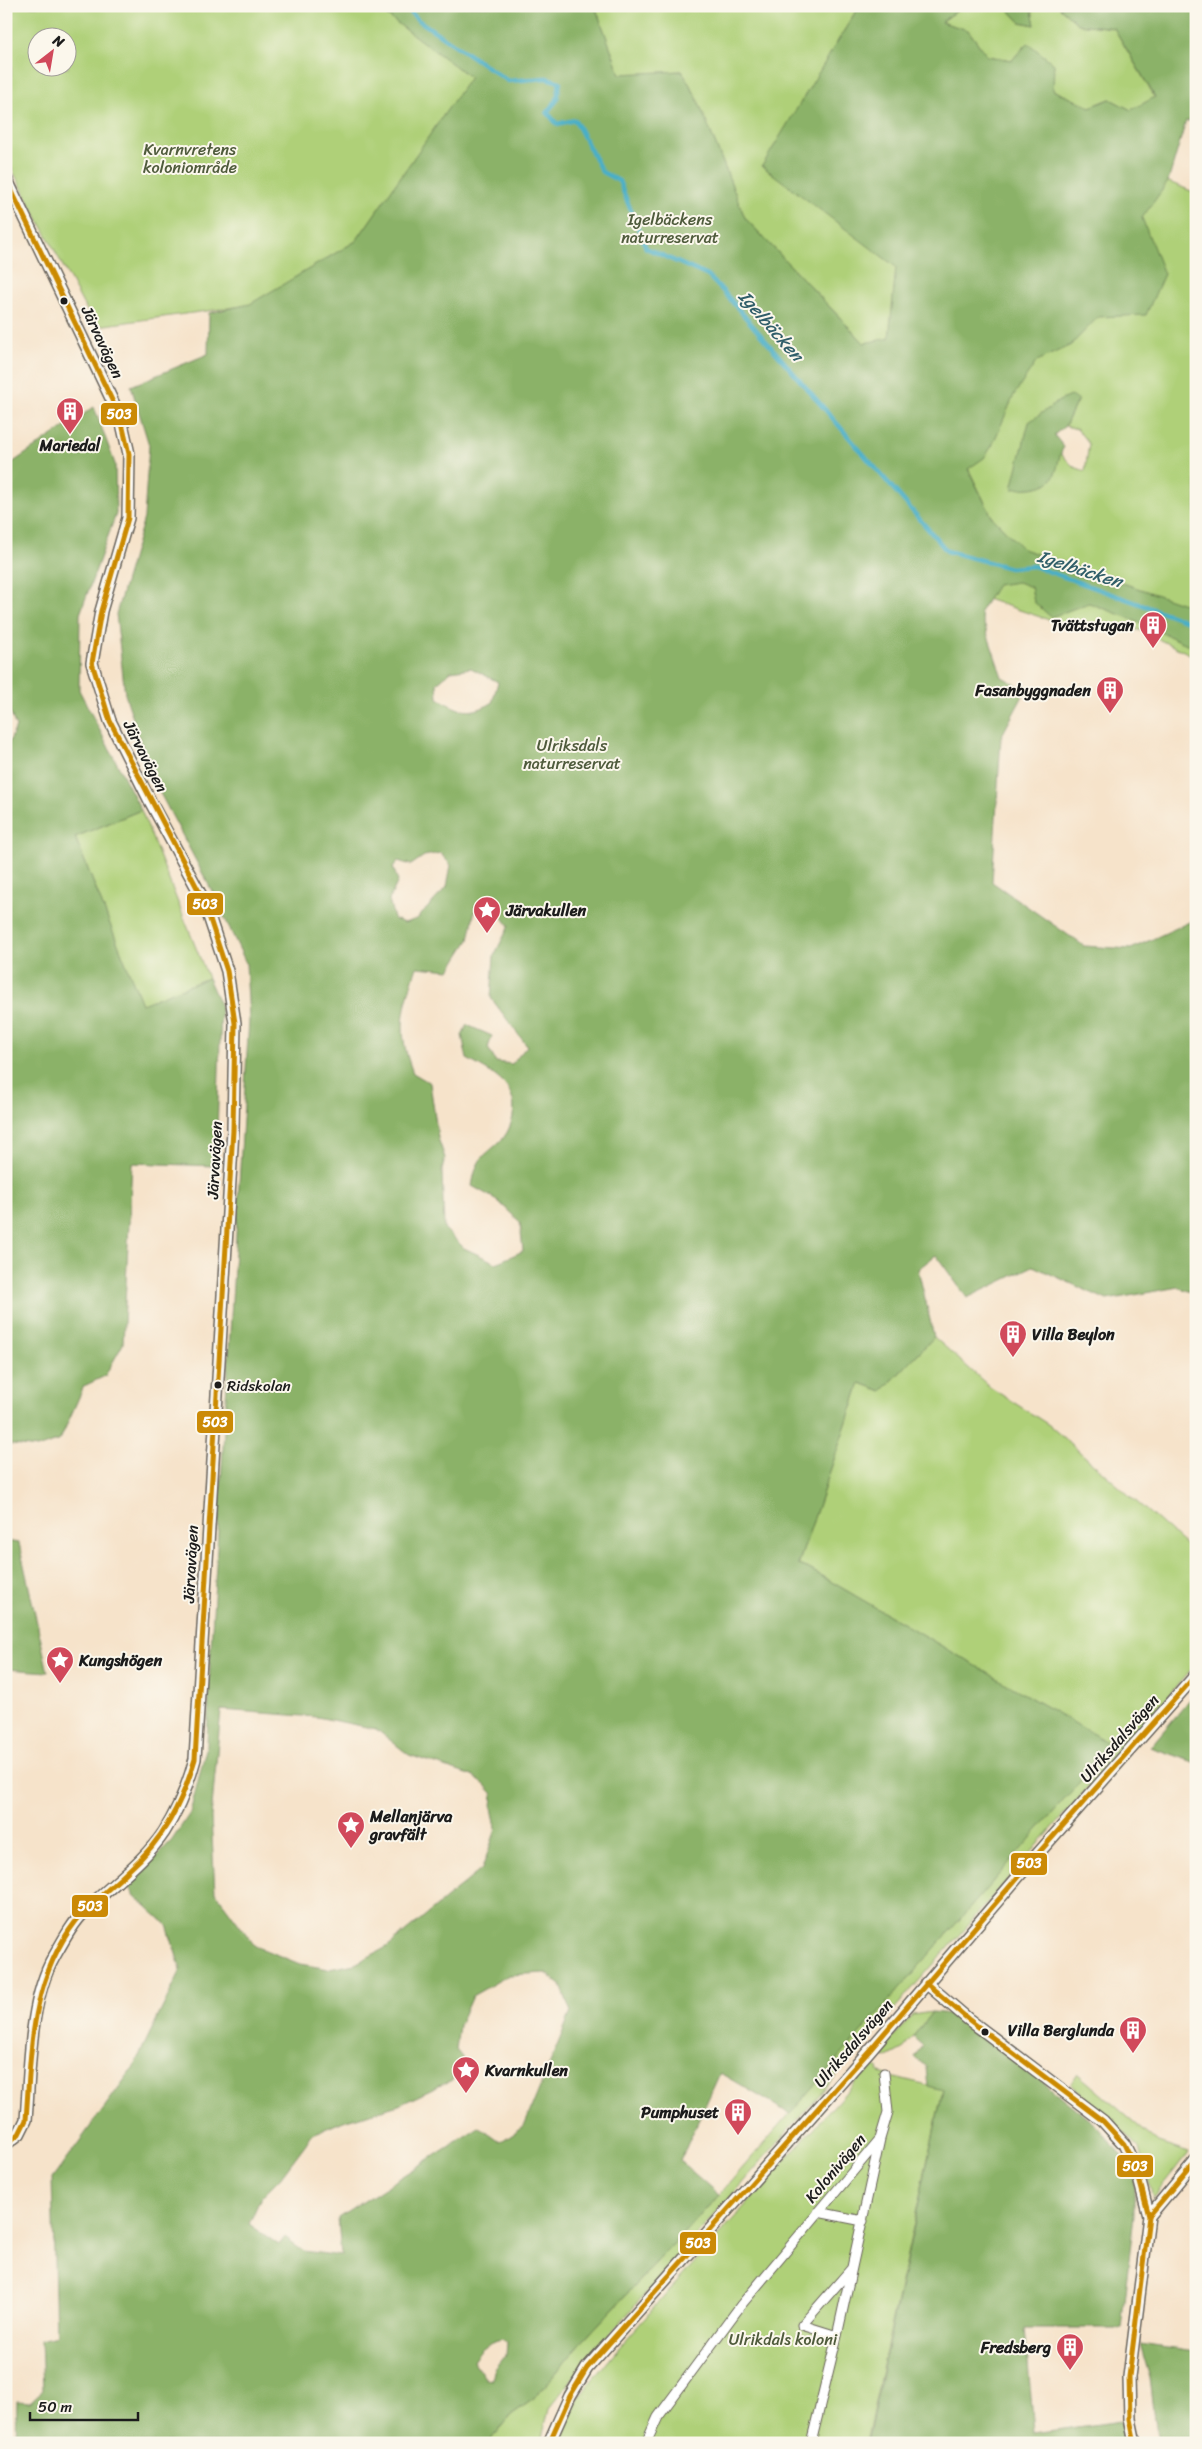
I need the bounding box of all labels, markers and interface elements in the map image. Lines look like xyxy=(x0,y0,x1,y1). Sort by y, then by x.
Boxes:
north arrow xyxy=(28,28,78,78)
text: N xyxy=(47,28,69,55)
park label: Kvarnvretens koloniområde xyxy=(143,135,237,182)
park label: Igelbäckens naturreservat xyxy=(621,205,719,252)
water label: Igelbäcken xyxy=(730,282,813,371)
unlabelled marker xyxy=(59,296,69,306)
street label: Järvavägen xyxy=(73,300,132,384)
building icon: Mariedal xyxy=(55,396,85,435)
line badge: 503 xyxy=(100,402,138,426)
text: 503 xyxy=(106,402,132,427)
place label: Mariedal xyxy=(39,431,102,460)
water label: Igelbäcken xyxy=(1033,540,1128,598)
building icon: Tvättstugan xyxy=(1138,610,1168,649)
place label: Tvättstugan xyxy=(1051,611,1134,640)
building icon: Fasanbyggnaden xyxy=(1095,675,1125,714)
place label: Fasanbyggnaden xyxy=(974,676,1091,705)
street label: Järvavägen xyxy=(114,714,176,798)
park label: Ulriksdals naturreservat xyxy=(523,731,621,778)
line badge: 503 xyxy=(186,892,224,916)
text: 503 xyxy=(192,892,218,917)
place icon: Järvakullen xyxy=(472,895,502,934)
place label: Järvakullen xyxy=(505,896,586,925)
street label: Järvavägen xyxy=(198,1120,231,1201)
building icon: Villa Beylon xyxy=(998,1319,1028,1358)
place label: Villa Beylon xyxy=(1032,1320,1115,1349)
place label: Ridskolan xyxy=(227,1373,291,1399)
marker: Ridskolan xyxy=(213,1380,223,1390)
line badge: 503 xyxy=(196,1410,234,1434)
text: 503 xyxy=(202,1410,228,1435)
street label: Järvavägen xyxy=(174,1524,207,1605)
place icon: Kungshögen xyxy=(45,1645,75,1684)
place label: Kungshögen xyxy=(78,1646,162,1675)
street label: Ulriksdalsvägen xyxy=(1072,1687,1167,1789)
place label: Mellanjärva gravfält xyxy=(368,1802,453,1849)
place icon: Mellanjärva gravfält xyxy=(336,1810,366,1849)
text: 503 xyxy=(1016,1851,1042,1876)
line badge: 503 xyxy=(1010,1852,1048,1876)
line badge: 503 xyxy=(71,1894,109,1918)
text: 503 xyxy=(77,1894,103,1919)
street label: Ulriksdalsvägen xyxy=(806,1992,901,2094)
building icon: Villa Berglunda xyxy=(1118,2015,1148,2054)
place label: Villa Berglunda xyxy=(1008,2016,1115,2045)
unlabelled marker xyxy=(980,2027,990,2037)
place icon: Kvarnkullen xyxy=(451,2055,481,2094)
place label: Kvarnkullen xyxy=(484,2056,568,2085)
building icon: Pumphuset xyxy=(723,2097,753,2136)
place label: Pumphuset xyxy=(641,2098,719,2127)
street label: Kolonivägen xyxy=(797,2127,874,2210)
line badge: 503 xyxy=(1116,2154,1154,2178)
text: 503 xyxy=(1122,2154,1148,2179)
line badge: 503 xyxy=(679,2231,717,2255)
text: 503 xyxy=(685,2231,711,2256)
park label: Ulrikdals koloni xyxy=(729,2325,838,2354)
building icon: Fredsberg xyxy=(1055,2332,1085,2371)
place label: Fredsberg xyxy=(980,2333,1051,2362)
scale bar xyxy=(30,2389,138,2421)
text: 50 m xyxy=(38,2394,73,2420)

